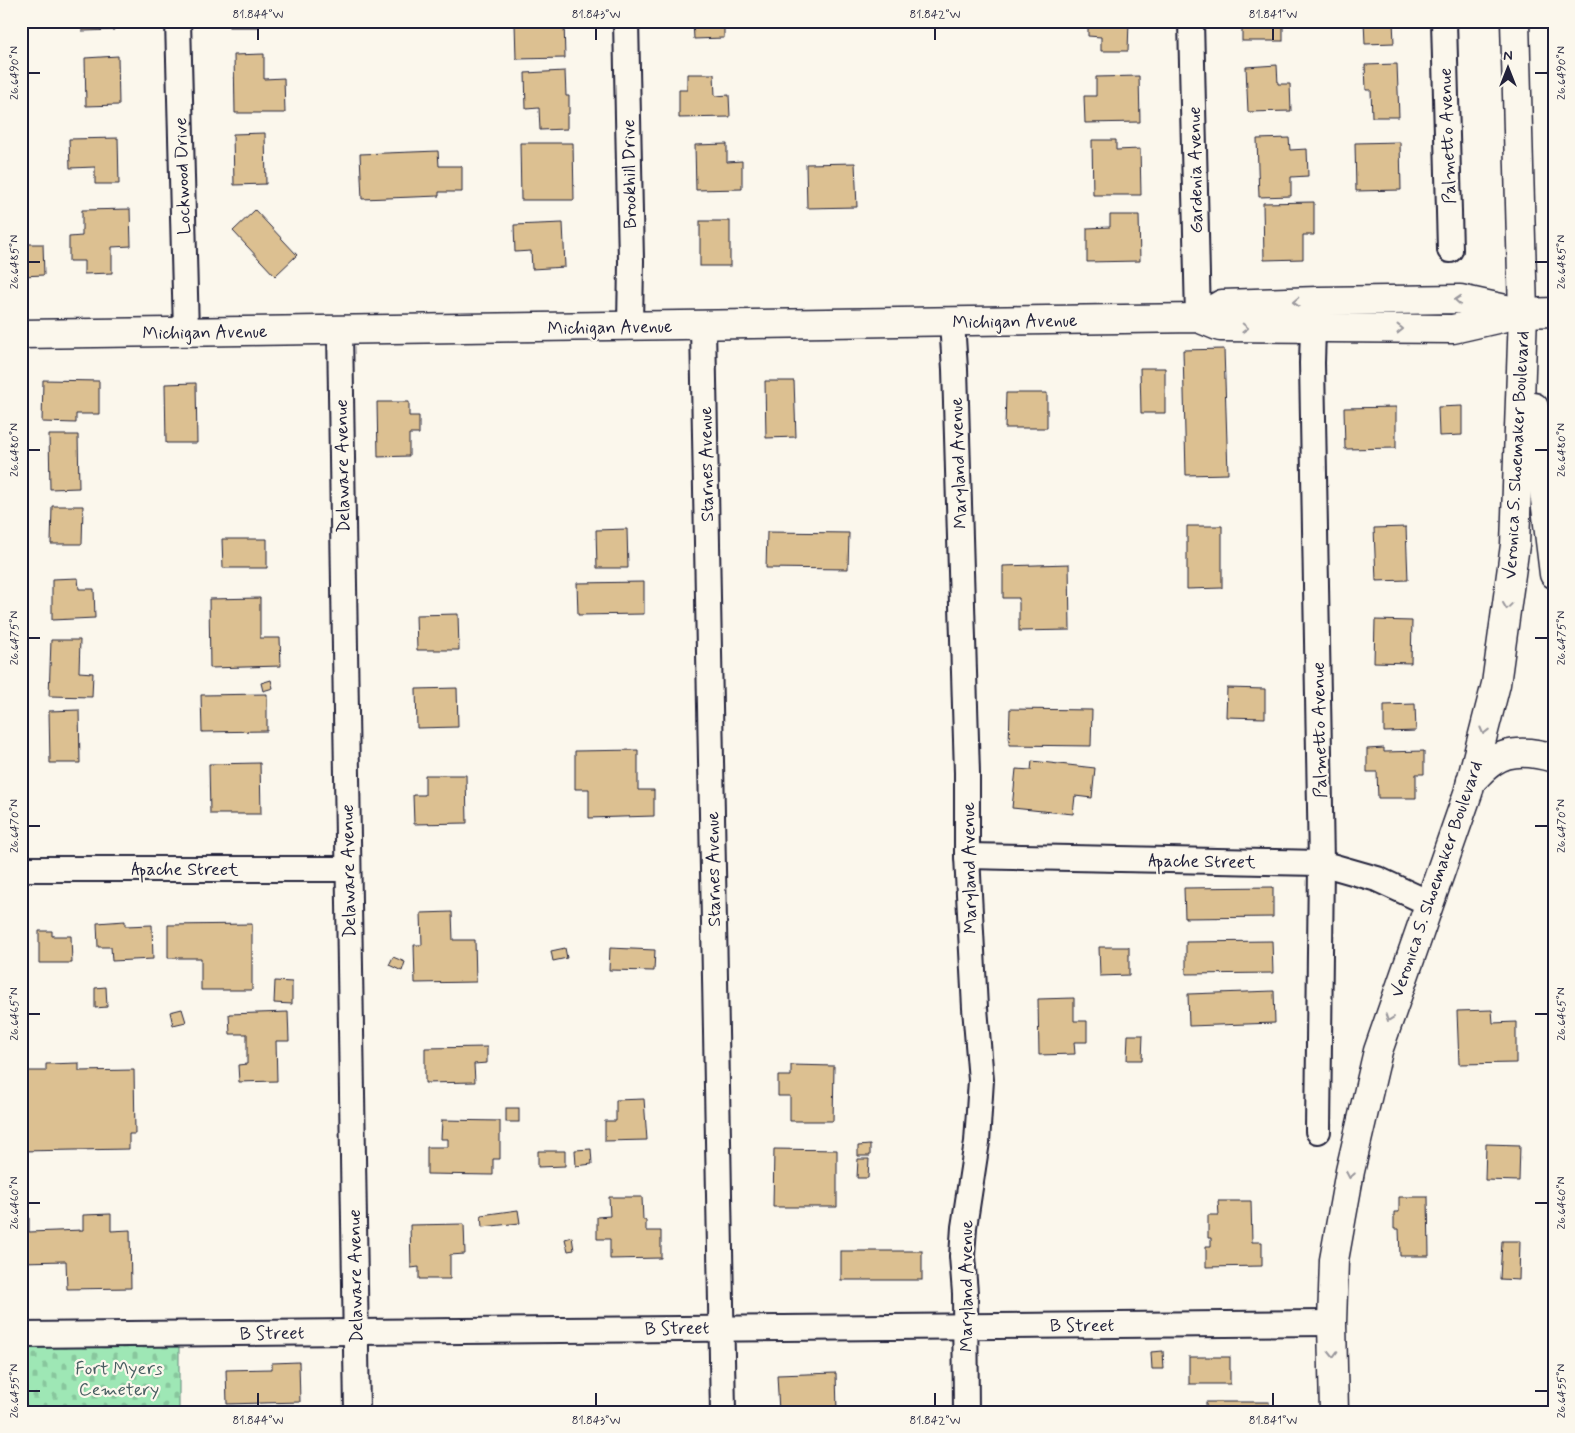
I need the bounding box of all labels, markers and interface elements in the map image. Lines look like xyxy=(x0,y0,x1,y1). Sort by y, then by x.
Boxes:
text: 81.844°W xyxy=(233,7,284,23)
text: 81.843°W xyxy=(572,7,620,23)
text: 81.842°W xyxy=(910,7,961,23)
text: 81.841°W xyxy=(1249,7,1297,23)
north arrow xyxy=(1482,42,1532,92)
text: 26.6490°N xyxy=(7,46,23,100)
text: 26.6490°N xyxy=(1554,46,1570,100)
text: N xyxy=(1503,47,1513,65)
street label: Palmetto Avenue xyxy=(1434,68,1462,204)
street label: Gardenia Avenue xyxy=(1183,106,1209,234)
street label: Lockwood Drive xyxy=(169,117,197,235)
street label: Brookhill Drive xyxy=(617,119,643,229)
text: 26.6485°N xyxy=(7,235,23,289)
text: 26.6485°N xyxy=(1554,235,1570,289)
one-way arrow xyxy=(1454,294,1462,305)
one-way arrow xyxy=(1292,296,1300,307)
street label: Michigan Avenue xyxy=(952,309,1078,335)
street label: Michigan Avenue xyxy=(547,315,673,341)
street label: Michigan Avenue xyxy=(142,320,268,346)
one-way arrow xyxy=(1242,323,1250,333)
one-way arrow xyxy=(1396,324,1404,334)
street label: Veronica S. Shoemaker Boulevard xyxy=(1499,330,1535,580)
street label: Maryland Avenue xyxy=(945,397,973,529)
street label: Delaware Avenue xyxy=(330,399,356,533)
street label: Starnes Avenue xyxy=(694,406,720,522)
text: 26.6480°N xyxy=(7,423,23,477)
text: 26.6480°N xyxy=(1554,423,1570,477)
one-way arrow xyxy=(1502,602,1512,610)
text: 26.6475°N xyxy=(7,611,23,665)
text: 26.6475°N xyxy=(1554,611,1570,665)
street label: Palmetto Avenue xyxy=(1307,662,1333,798)
one-way arrow xyxy=(1479,726,1490,735)
street label: Veronica S. Shoemaker Boulevard xyxy=(1385,758,1489,1001)
text: 26.6470°N xyxy=(7,799,23,853)
text: 26.6470°N xyxy=(1554,799,1570,853)
street label: Maryland Avenue xyxy=(957,802,983,934)
street label: Delaware Avenue xyxy=(336,804,362,938)
street label: Starnes Avenue xyxy=(701,811,727,927)
street label: Apache Street xyxy=(1148,849,1256,876)
street label: Apache Street xyxy=(131,858,239,883)
text: 26.6465°N xyxy=(7,987,23,1041)
text: 26.6465°N xyxy=(1554,987,1570,1041)
one-way arrow xyxy=(1385,1013,1395,1022)
one-way arrow xyxy=(1345,1171,1355,1180)
text: 26.6460°N xyxy=(7,1176,23,1230)
text: 26.6460°N xyxy=(1554,1176,1570,1230)
street label: Delaware Avenue xyxy=(343,1209,369,1343)
street label: Maryland Avenue xyxy=(955,1220,979,1352)
street label: B Street xyxy=(1050,1314,1115,1338)
street label: B Street xyxy=(644,1316,710,1342)
street label: B Street xyxy=(239,1321,305,1347)
one-way arrow xyxy=(1327,1350,1338,1358)
park label: Fort Myers Cemetery xyxy=(75,1357,163,1402)
text: 26.6455°N xyxy=(7,1364,23,1418)
text: 26.6455°N xyxy=(1554,1364,1570,1418)
text: 81.844°W xyxy=(233,1413,284,1429)
text: 81.843°W xyxy=(572,1413,620,1429)
text: 81.842°W xyxy=(910,1413,961,1429)
text: 81.841°W xyxy=(1249,1413,1297,1429)

